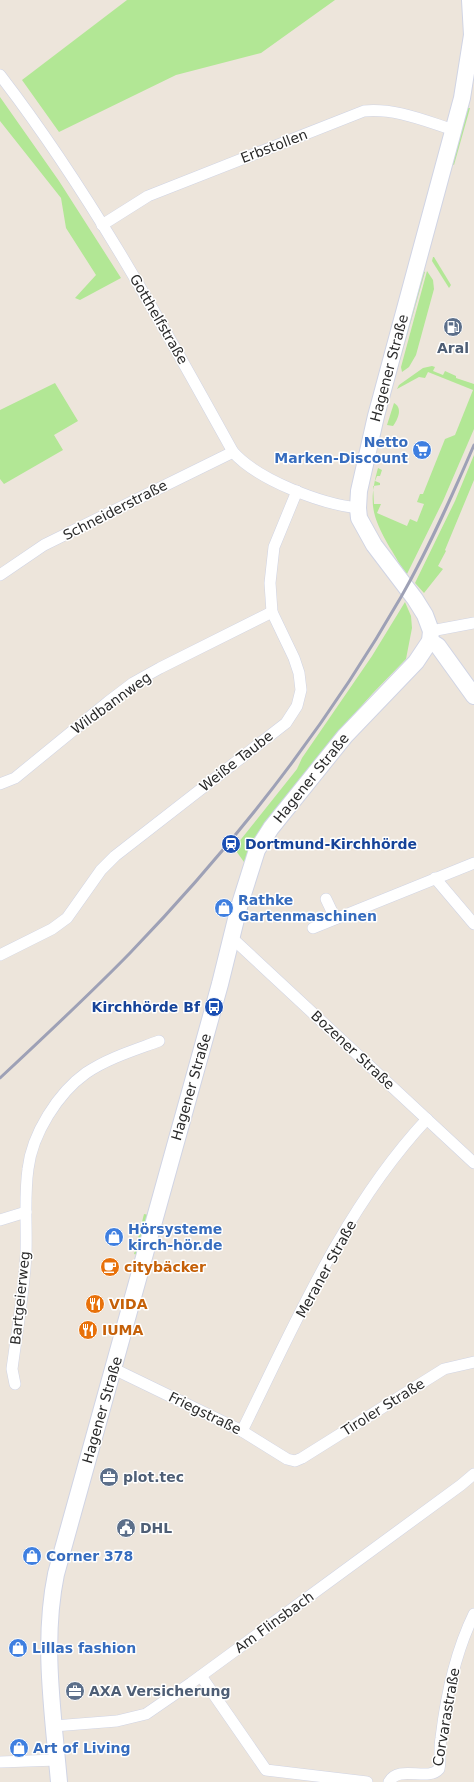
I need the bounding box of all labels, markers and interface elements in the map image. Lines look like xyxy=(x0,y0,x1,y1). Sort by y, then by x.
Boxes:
street label: Erbstollen xyxy=(238,126,310,166)
street label: Gotthelfstraße xyxy=(127,271,191,367)
street label: Hagener Straße xyxy=(367,313,411,423)
fuel station icon: Aral xyxy=(442,316,464,338)
place label: Aral xyxy=(437,340,469,356)
place label: Netto Marken-Discount xyxy=(274,434,408,466)
supermarket icon: Netto Marken-Discount xyxy=(411,439,433,461)
street label: Schneiderstraße xyxy=(60,477,170,543)
street label: Wildbannweg xyxy=(68,669,154,737)
street label: Weiße Taube xyxy=(196,727,276,795)
street label: Hagener Straße xyxy=(270,730,352,826)
station icon: Dortmund-Kirchhörde xyxy=(220,833,242,855)
place label: Dortmund-Kirchhörde xyxy=(245,836,417,852)
place label: Rathke Gartenmaschinen xyxy=(238,892,377,924)
shop icon: Rathke Gartenmaschinen xyxy=(213,897,235,919)
bus stop icon: Kirchhörde Bf xyxy=(203,996,225,1018)
place label: Kirchhörde Bf xyxy=(92,999,201,1015)
street label: Bozener Straße xyxy=(308,1007,398,1093)
street label: Hagener Straße xyxy=(168,1032,214,1142)
street label: Meraner Straße xyxy=(293,1218,359,1320)
place label: Hörsysteme kirch-hör.de xyxy=(128,1221,222,1253)
shop icon: Hörsysteme kirch-hör.de xyxy=(103,1226,125,1248)
street label: Bartgeierweg xyxy=(7,1250,33,1346)
cafe icon: citybäcker xyxy=(99,1256,121,1278)
place label: citybäcker xyxy=(124,1259,206,1275)
restaurant icon: VIDA xyxy=(84,1293,106,1315)
place label: VIDA xyxy=(109,1296,148,1312)
restaurant icon: IUMA xyxy=(77,1319,99,1341)
place label: IUMA xyxy=(102,1322,144,1338)
street label: Hagener Straße xyxy=(79,1355,125,1465)
street label: Tiroler Straße xyxy=(338,1375,427,1439)
street label: Friegstraße xyxy=(166,1389,244,1437)
office icon: plot.tec xyxy=(98,1466,120,1488)
place label: plot.tec xyxy=(123,1469,184,1485)
public building icon: DHL xyxy=(115,1517,137,1539)
place label: DHL xyxy=(140,1520,172,1536)
shop icon: Corner 378 xyxy=(21,1545,43,1567)
place label: Corner 378 xyxy=(46,1548,133,1564)
street label: Am Flinsbach xyxy=(231,1588,317,1656)
shop icon: Lillas fashion xyxy=(7,1637,29,1659)
place label: Lillas fashion xyxy=(32,1640,136,1656)
street label: Corvarastraße xyxy=(429,1666,463,1768)
office icon: AXA Versicherung xyxy=(64,1680,86,1702)
place label: AXA Versicherung xyxy=(89,1683,231,1699)
shop icon: Art of Living xyxy=(8,1737,30,1759)
place label: Art of Living xyxy=(33,1740,131,1756)

